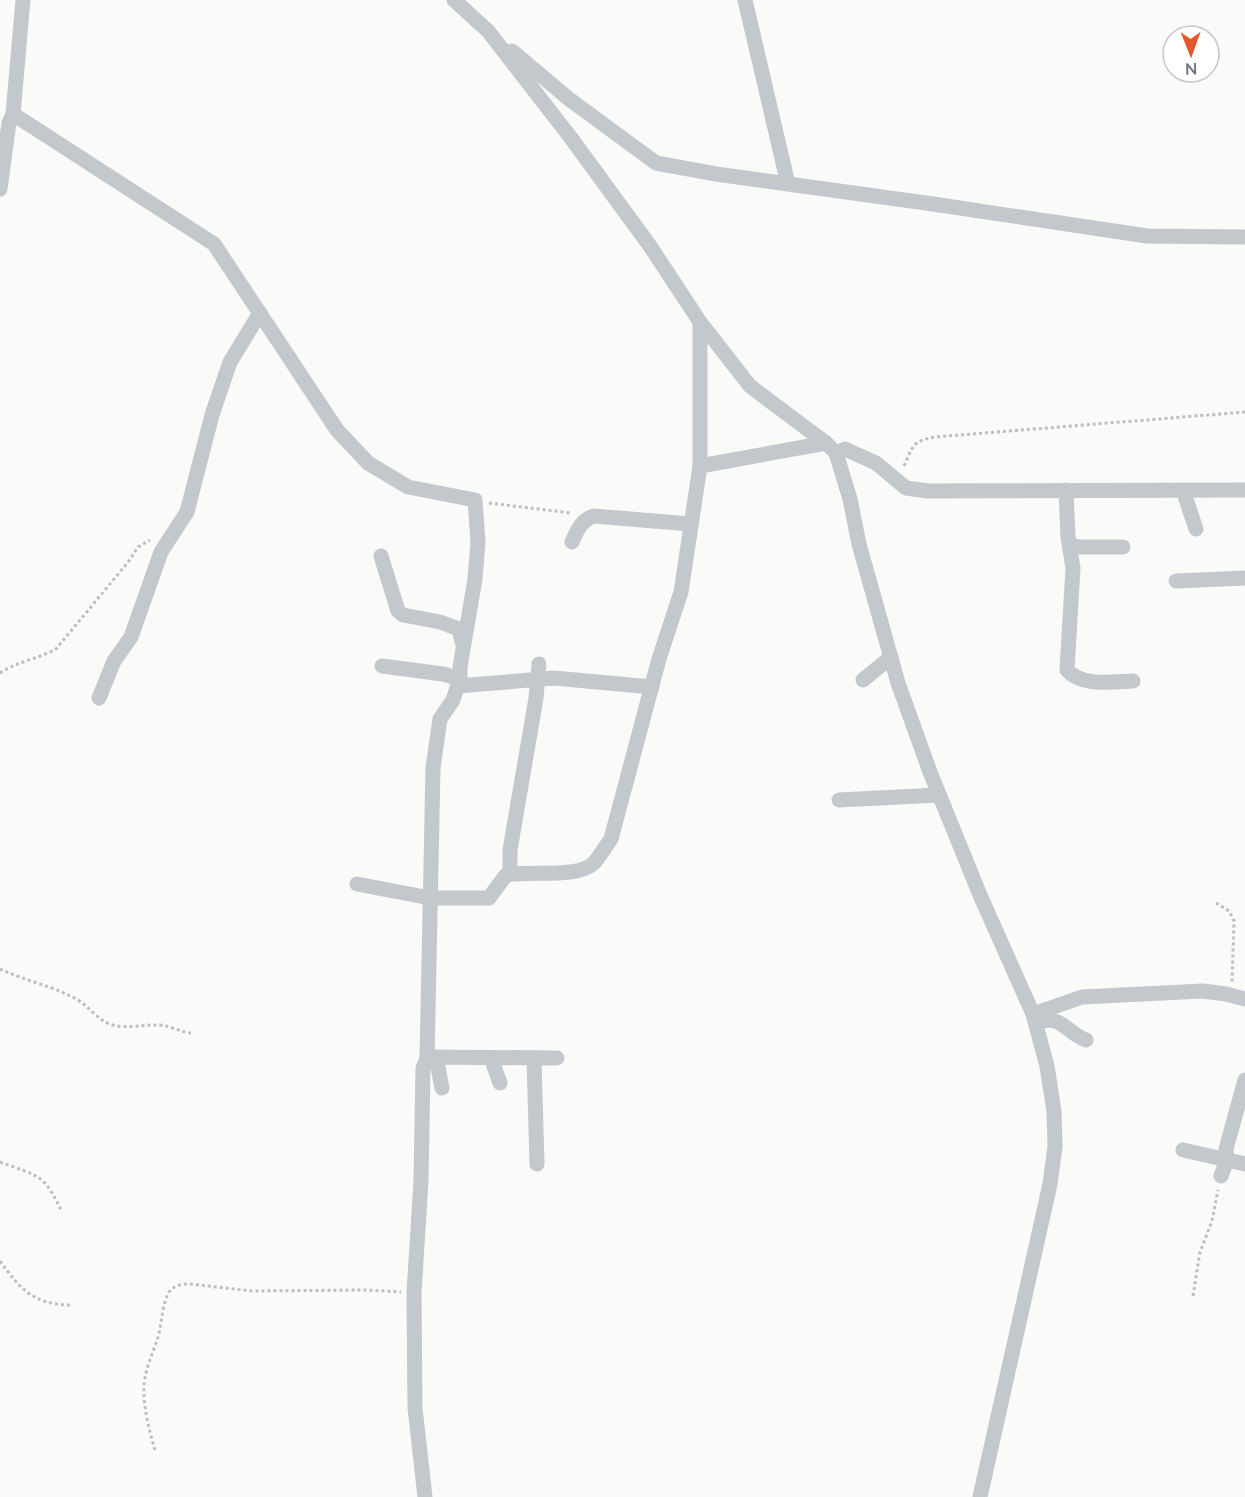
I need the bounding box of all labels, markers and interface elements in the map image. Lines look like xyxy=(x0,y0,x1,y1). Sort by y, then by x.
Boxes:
north arrow xyxy=(1161,24,1221,84)
text: N xyxy=(1185,60,1198,79)

